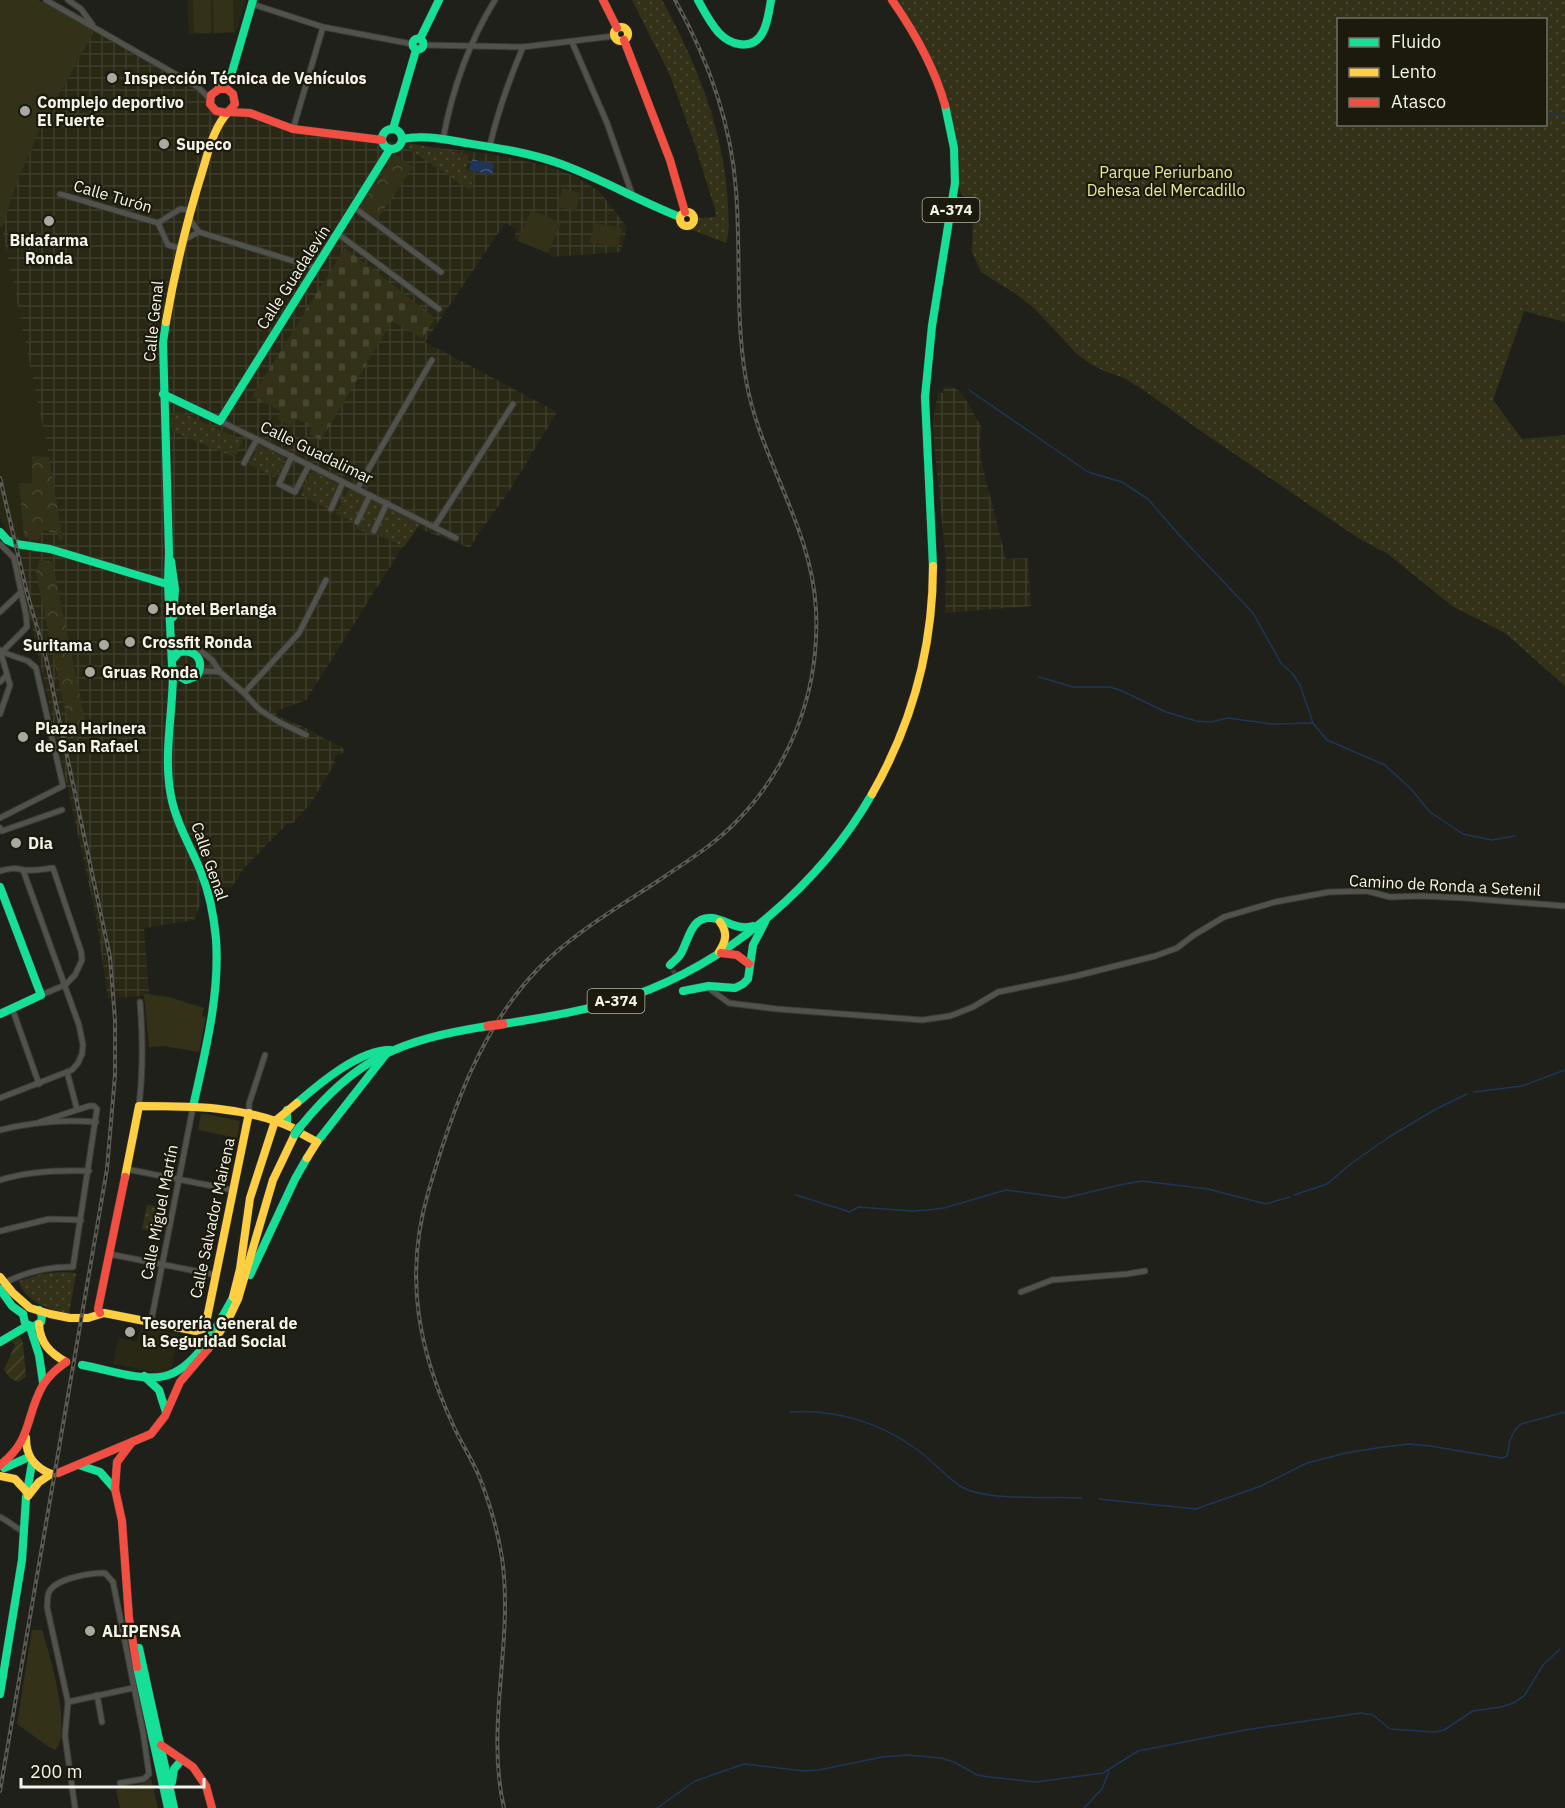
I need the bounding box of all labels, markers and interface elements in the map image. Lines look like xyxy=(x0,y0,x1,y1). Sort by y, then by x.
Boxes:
legend xyxy=(1337,18,1547,126)
text: Fluido xyxy=(1391,30,1441,53)
text: Lento xyxy=(1391,60,1436,83)
place label: Inspección Técnica de Vehículos xyxy=(124,68,367,88)
marker: Inspección Técnica de Vehículos xyxy=(105,71,119,85)
text: Atasco xyxy=(1391,90,1446,113)
place label: Complejo deportivo El Fuerte xyxy=(37,92,184,130)
marker: Complejo deportivo El Fuerte xyxy=(18,104,32,118)
place label: Supeco xyxy=(176,134,231,154)
marker: Supeco xyxy=(157,137,171,151)
park label: Parque Periurbano Dehesa del Mercadillo xyxy=(1087,162,1245,200)
street label: Calle Turón xyxy=(71,175,155,217)
road number: A-374 xyxy=(922,198,980,222)
marker: Bidafarma Ronda xyxy=(42,214,56,228)
street label: Calle Guadalevín xyxy=(252,221,334,333)
place label: Bidafarma Ronda xyxy=(10,230,88,268)
street label: Calle Genal xyxy=(139,279,167,363)
street label: Calle Guadalimar xyxy=(257,416,377,488)
place label: Hotel Berlanga xyxy=(165,599,277,619)
marker: Hotel Berlanga xyxy=(146,602,160,616)
place label: Crossfit Ronda xyxy=(142,632,252,652)
place label: Suritama xyxy=(23,635,92,655)
marker: Crossfit Ronda xyxy=(123,635,137,649)
marker: Suritama xyxy=(97,638,111,652)
place label: Gruas Ronda xyxy=(102,662,198,682)
marker: Gruas Ronda xyxy=(83,665,97,679)
place label: Plaza Harinera de San Rafael xyxy=(35,718,146,756)
marker: Plaza Harinera de San Rafael xyxy=(16,730,30,744)
street label: Calle Genal xyxy=(187,819,233,903)
place label: Dia xyxy=(28,833,53,853)
marker: Dia xyxy=(9,836,23,850)
street label: Camino de Ronda a Setenil xyxy=(1349,870,1541,900)
road number: A-374 xyxy=(588,989,644,1013)
street label: Calle Salvador Mairena xyxy=(185,1135,239,1300)
street label: Calle Miguel Martín xyxy=(136,1143,182,1281)
place label: Tesorería General de la Seguridad Social xyxy=(142,1313,297,1351)
marker: Tesorería General de la Seguridad Social xyxy=(123,1325,137,1339)
place label: ALIPENSA xyxy=(102,1621,181,1641)
marker: ALIPENSA xyxy=(83,1624,97,1638)
scale bar xyxy=(21,1751,204,1789)
text: 200 m xyxy=(30,1760,82,1783)

